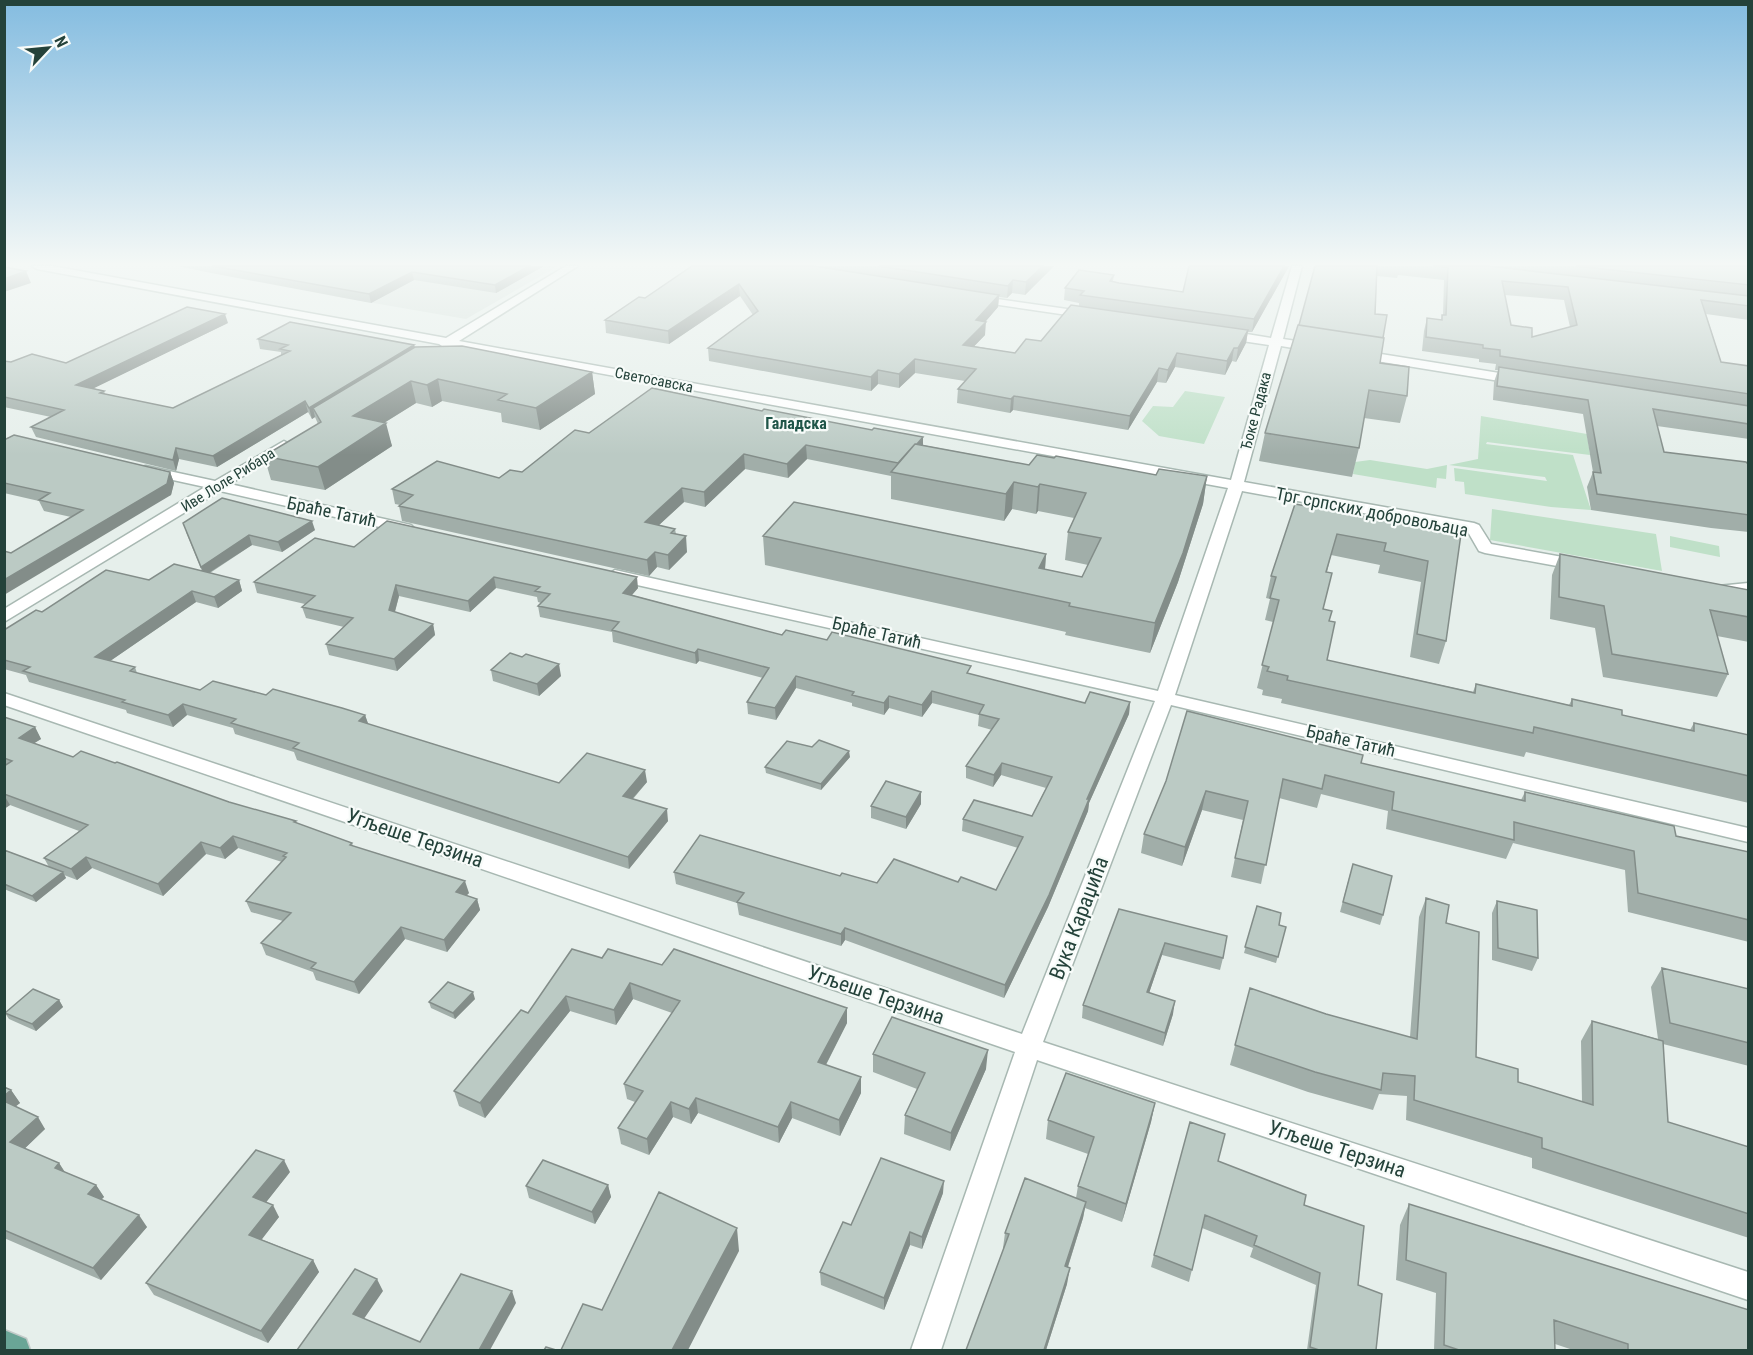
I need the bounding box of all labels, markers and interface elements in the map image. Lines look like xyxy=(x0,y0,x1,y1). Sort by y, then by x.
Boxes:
north arrow xyxy=(18,18,78,78)
text: N xyxy=(50,33,72,50)
street label: Светосавска xyxy=(613,364,695,396)
street label: Ђоке Радака xyxy=(1237,370,1275,452)
district label: Галадска xyxy=(765,414,827,433)
street label: Иве Лоле Рибара xyxy=(178,444,278,516)
street label: Трг српских добровољаца xyxy=(1274,483,1470,540)
street label: Браће Татић xyxy=(285,492,379,531)
street label: Браће Татић xyxy=(830,612,924,653)
street label: Браће Татић xyxy=(1304,720,1398,761)
street label: Угљеше Терзина xyxy=(343,803,487,873)
street label: Вука Караџића xyxy=(1045,853,1113,983)
street label: Угљеше Терзина xyxy=(804,960,948,1030)
street label: Угљеше Терзина xyxy=(1265,1115,1409,1183)

